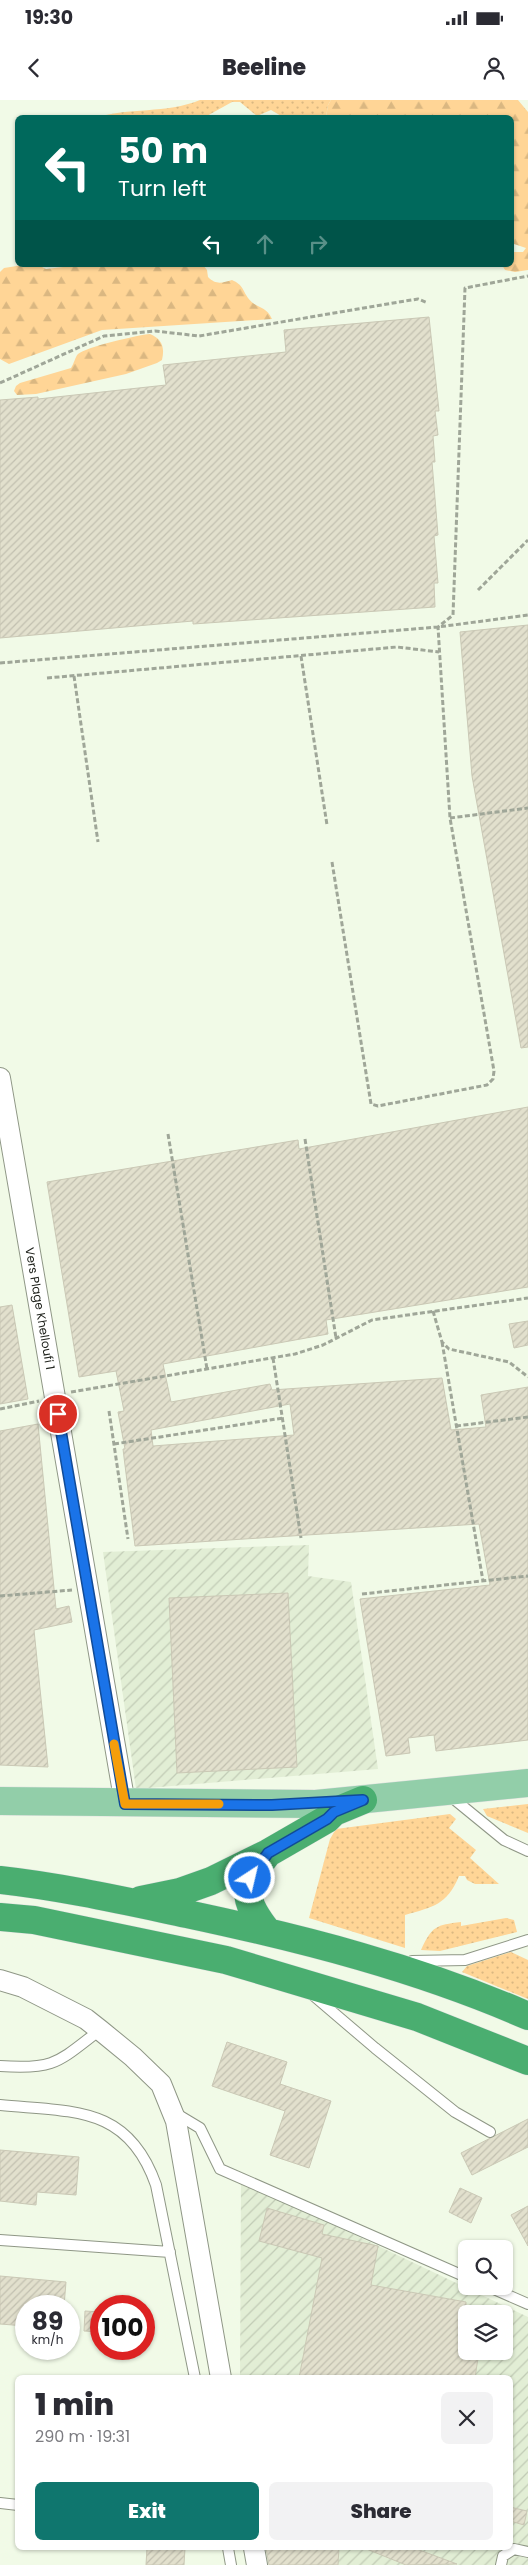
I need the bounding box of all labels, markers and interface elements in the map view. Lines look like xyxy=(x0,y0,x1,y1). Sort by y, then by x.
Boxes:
text: 19:30 xyxy=(25,4,73,31)
text: Beeline xyxy=(222,52,306,83)
icon: back xyxy=(20,54,48,82)
icon: person xyxy=(480,54,508,82)
text: 50 m xyxy=(118,126,208,175)
icon: left xyxy=(35,135,100,200)
text: Turn left xyxy=(118,173,206,204)
icon: left xyxy=(198,230,226,258)
icon: ahead xyxy=(251,230,279,258)
icon: right xyxy=(304,230,332,258)
street label: Vers Plage Khelloufi 1 xyxy=(21,1246,59,1371)
pin xyxy=(37,1393,79,1435)
icon: arrive xyxy=(44,1400,72,1428)
position arrow xyxy=(223,1851,275,1903)
map controls xyxy=(458,2240,513,2360)
button: search xyxy=(458,2240,513,2295)
speed limit sign: 100 xyxy=(90,2295,155,2360)
text: 89 xyxy=(32,2304,63,2339)
button: layers xyxy=(458,2305,513,2360)
text: km/h xyxy=(32,2331,63,2348)
text: 1 min xyxy=(35,2383,114,2426)
button: close xyxy=(441,2392,493,2444)
text: 290 m · 19:31 xyxy=(35,2425,130,2448)
button: Exit xyxy=(35,2482,259,2540)
button: Share xyxy=(269,2482,493,2540)

